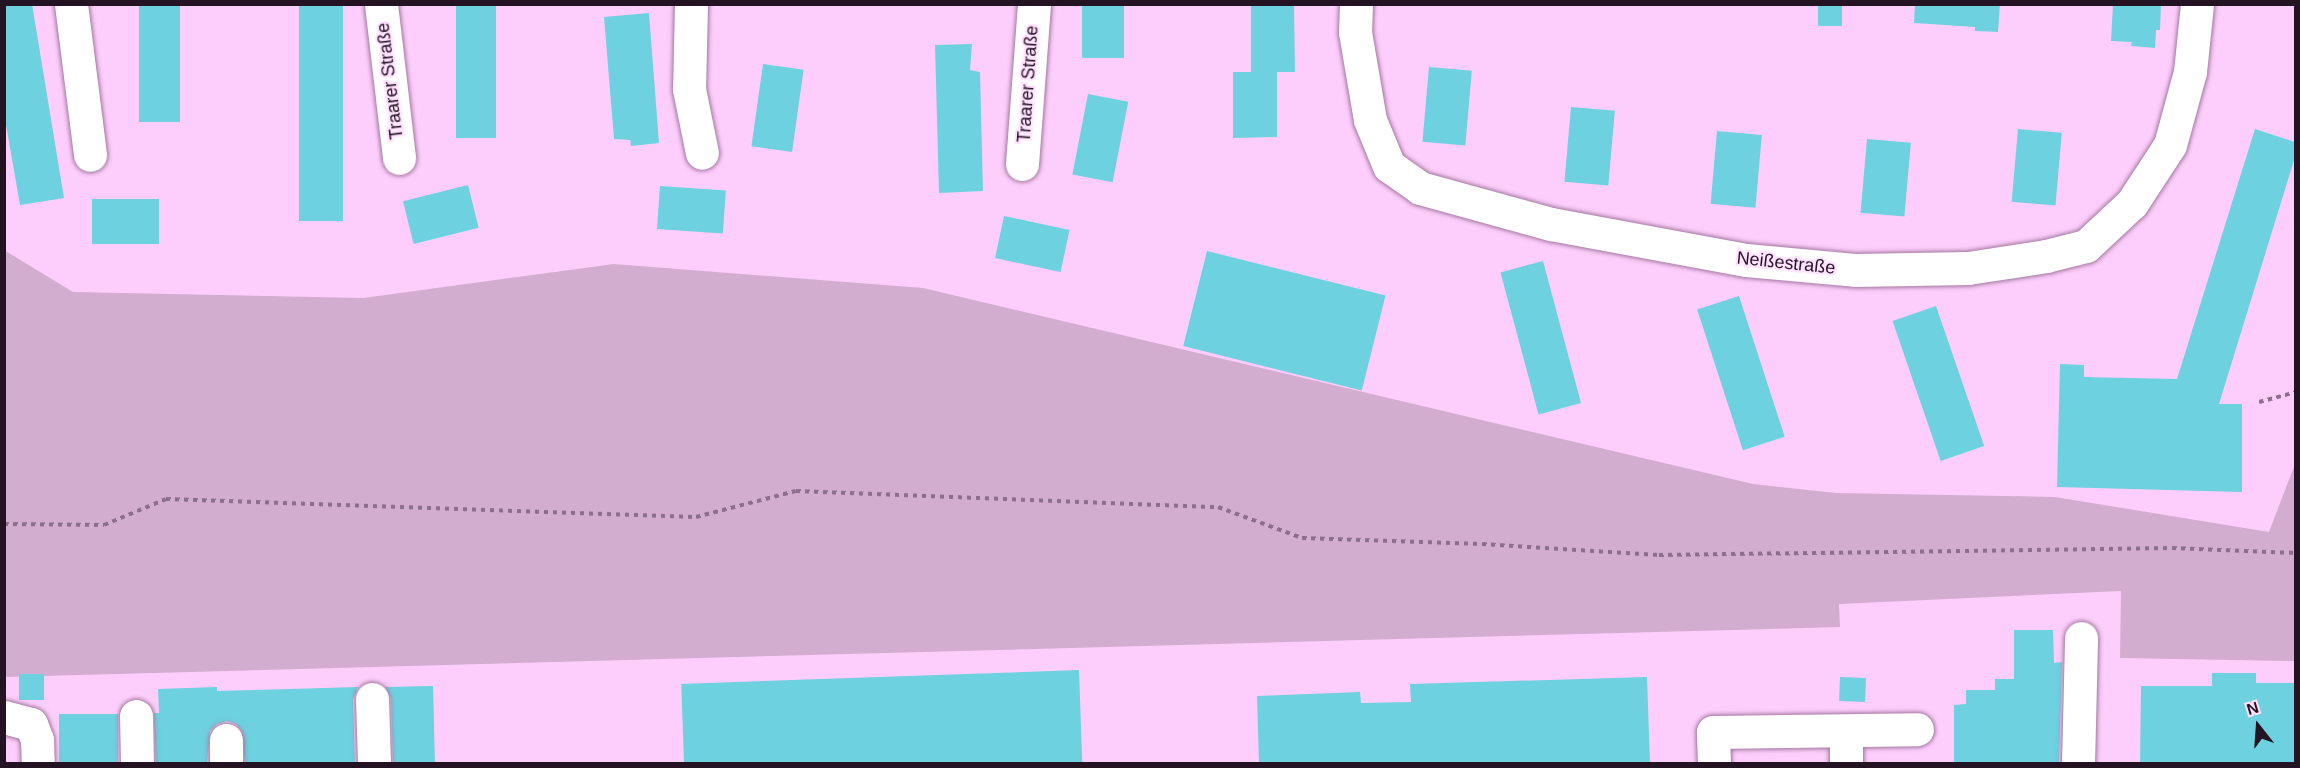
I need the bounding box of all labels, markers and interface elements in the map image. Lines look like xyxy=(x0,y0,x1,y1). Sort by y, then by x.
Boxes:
street label: Traarer Straße xyxy=(372,21,408,141)
street label: Traarer Straße xyxy=(1013,25,1043,143)
street label: Neißestraße xyxy=(1736,247,1836,279)
north arrow xyxy=(2228,696,2288,756)
text: N xyxy=(2245,698,2261,718)

